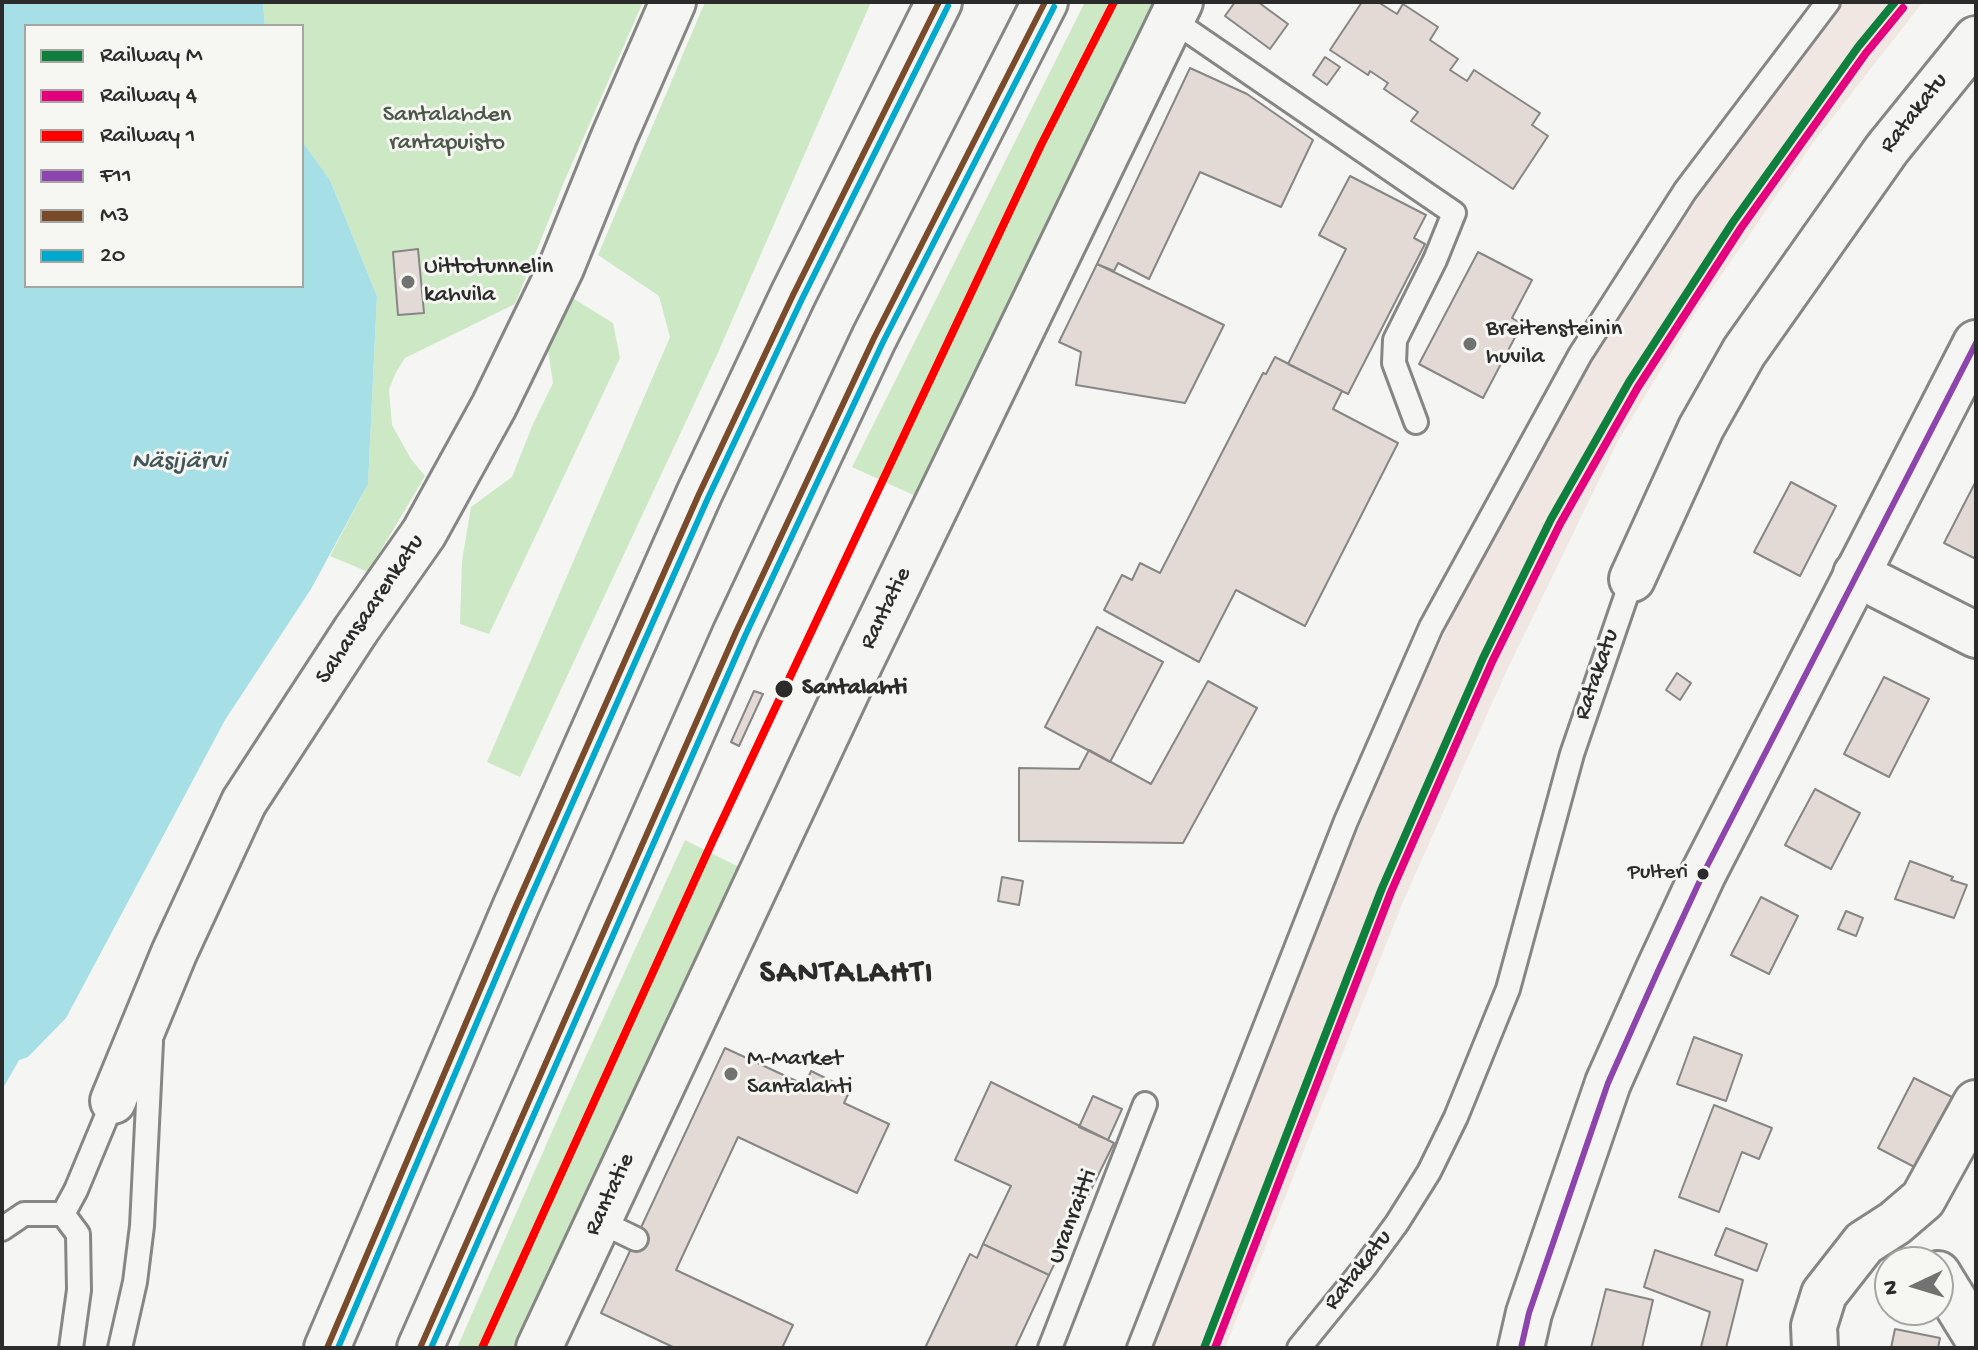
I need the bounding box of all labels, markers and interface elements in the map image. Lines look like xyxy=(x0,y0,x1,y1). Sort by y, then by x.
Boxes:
legend xyxy=(24,24,304,288)
text: Railway M xyxy=(100,42,202,71)
street label: Ratakatu xyxy=(1875,68,1955,160)
text: Railway 4 xyxy=(100,82,197,111)
park label: Santalahden rantapuisto xyxy=(383,102,511,158)
text: Railway 1 xyxy=(100,122,196,151)
text: F11 xyxy=(100,162,132,191)
text: M3 xyxy=(100,202,129,231)
text: 20 xyxy=(100,242,125,271)
place label: Uittotunnelin kahvila xyxy=(424,254,553,310)
marker: Uittotunnelin kahvila xyxy=(399,273,417,291)
place label: Breitensteinin huvila xyxy=(1486,316,1622,372)
marker: Breitensteinin huvila xyxy=(1461,335,1479,353)
water label: Näsijärvi xyxy=(132,447,226,479)
street label: Sahansaarenkatu xyxy=(310,529,432,691)
street label: Rantatie xyxy=(855,563,919,655)
street label: Ratakatu xyxy=(1569,626,1627,724)
place label: Santalahti xyxy=(802,675,907,703)
marker: Santalahti xyxy=(773,678,795,700)
place label: Pulteri xyxy=(1628,861,1688,887)
marker: Pulteri xyxy=(1695,866,1711,882)
district label: SANTALAHTI xyxy=(760,956,934,994)
place label: M-Market Santalahti xyxy=(747,1046,852,1102)
marker: M-Market Santalahti xyxy=(722,1065,740,1083)
street label: Rantatie xyxy=(579,1149,643,1241)
street label: Uranraitti xyxy=(1043,1166,1105,1268)
street label: Ratakatu xyxy=(1319,1225,1399,1317)
north arrow xyxy=(1874,1246,1954,1326)
text: N xyxy=(1879,1279,1906,1296)

